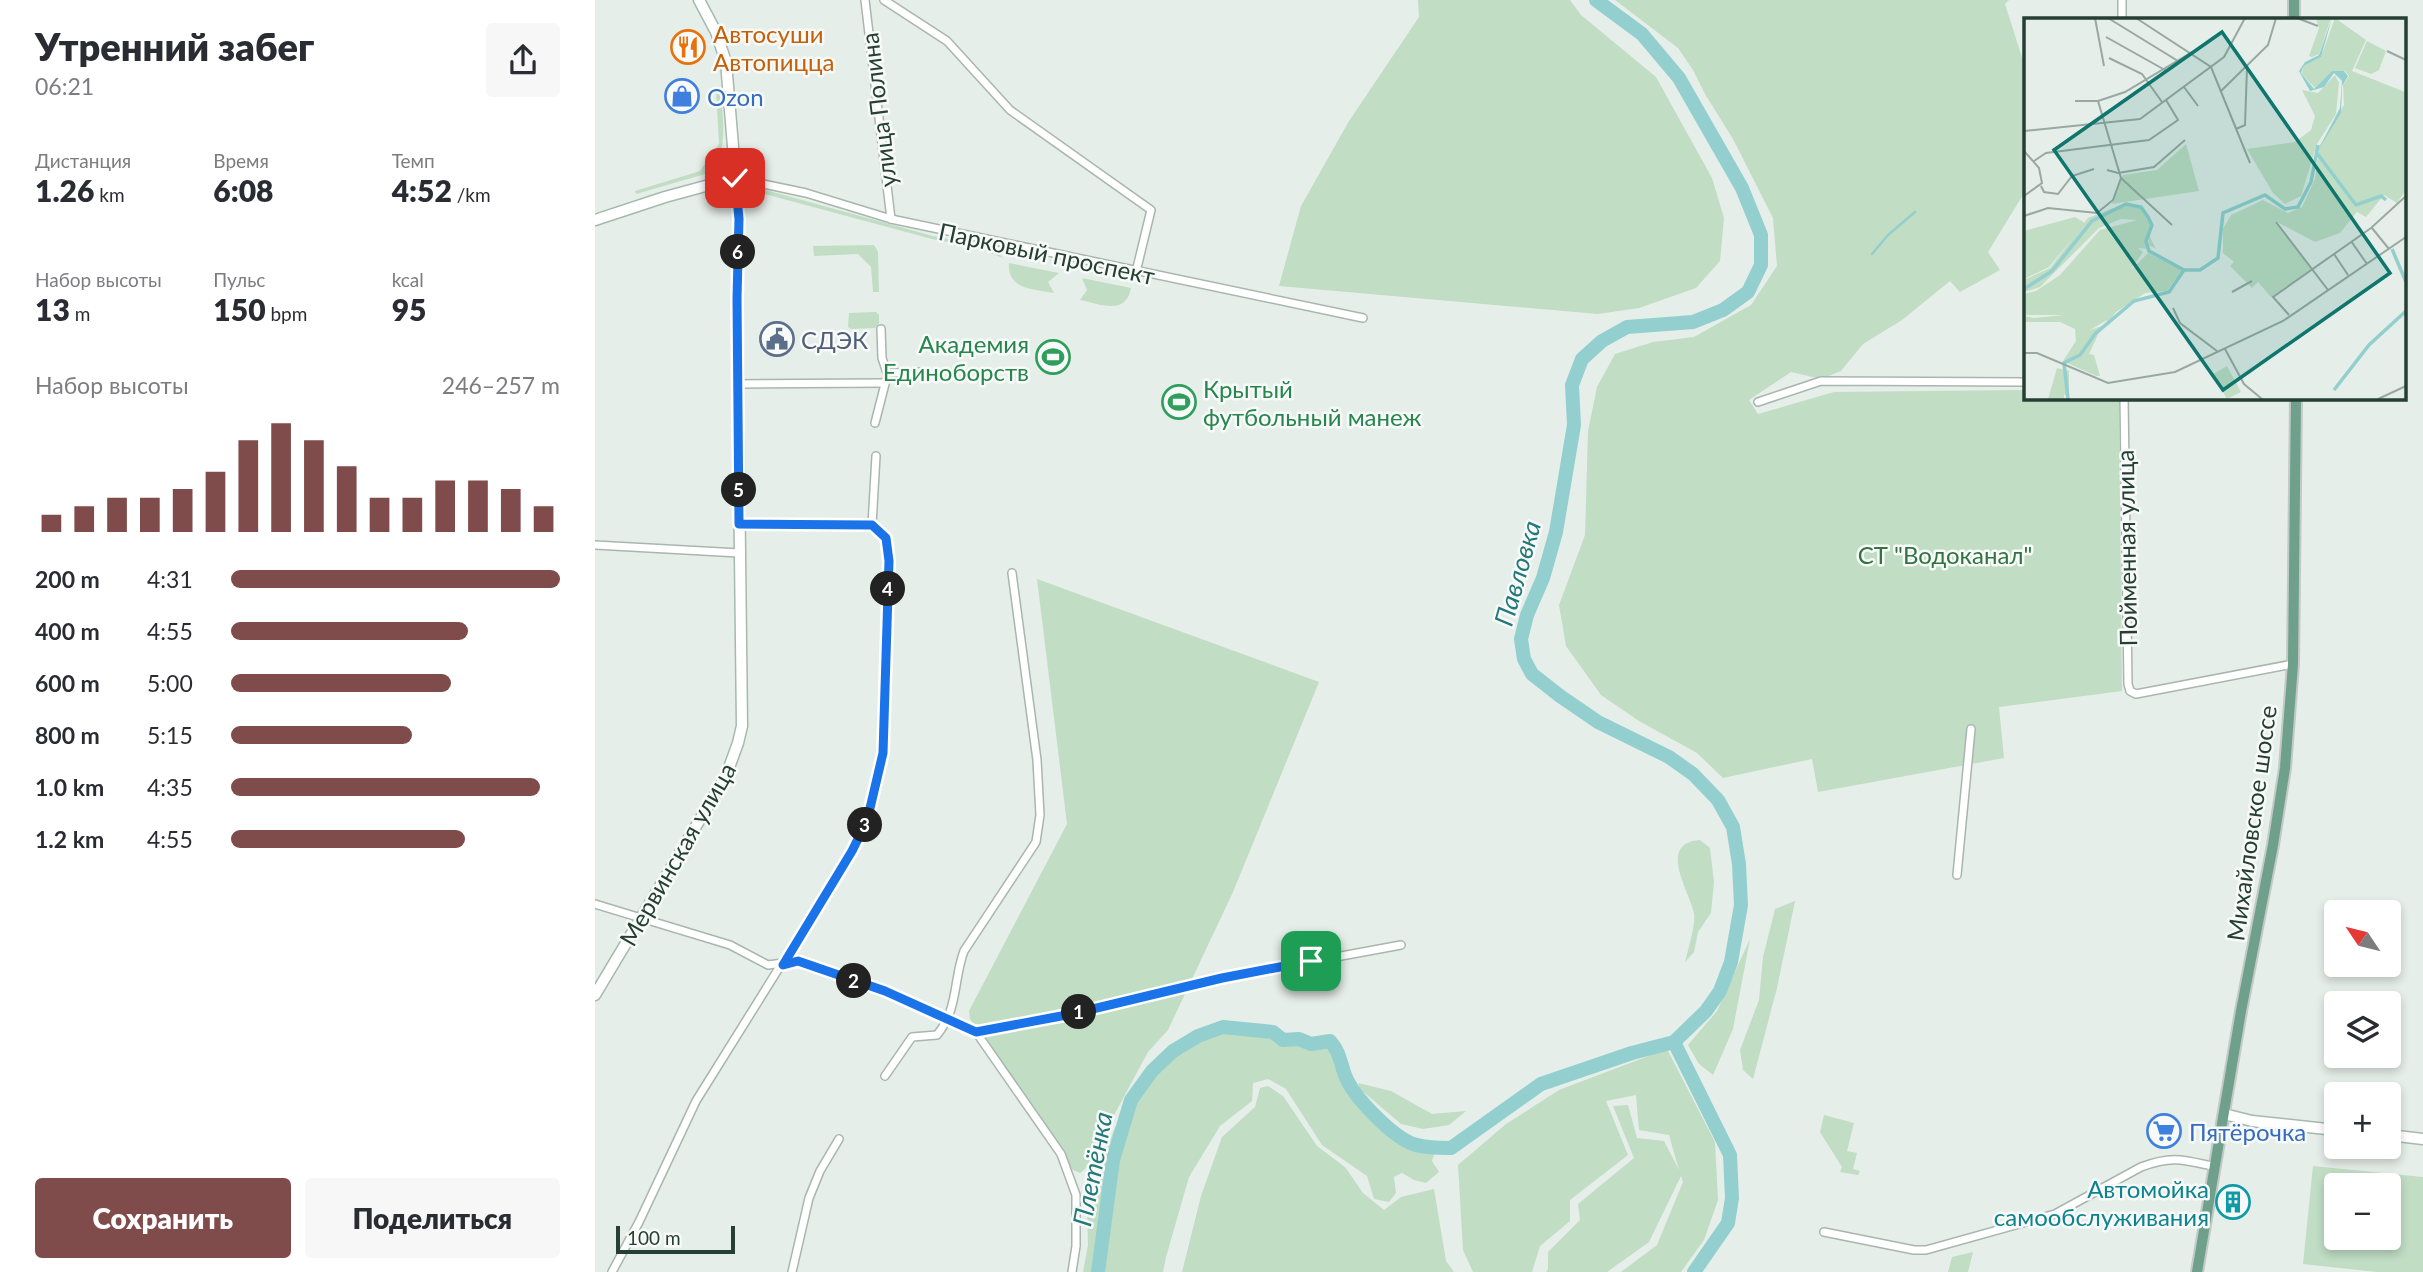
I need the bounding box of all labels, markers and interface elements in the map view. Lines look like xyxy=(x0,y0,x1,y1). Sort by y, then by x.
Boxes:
inset map xyxy=(2024,18,2406,399)
place label: Автосуши Автопицца xyxy=(713,19,834,76)
text: Утренний забег xyxy=(35,23,314,69)
button: share xyxy=(486,23,560,97)
restaurant icon: Автосуши Автопицца xyxy=(669,28,707,66)
street label: улица Полина xyxy=(854,31,902,189)
text: 06:21 xyxy=(35,72,94,100)
shop icon: Ozon xyxy=(663,77,701,115)
place label: Ozon xyxy=(707,82,764,111)
pin xyxy=(705,148,765,208)
text: Дистанция xyxy=(35,149,131,172)
text: Время xyxy=(213,149,269,172)
text: Темп xyxy=(392,149,435,172)
icon: check xyxy=(716,159,754,197)
text: 1.26 xyxy=(35,172,94,208)
text: 6:08 xyxy=(213,172,273,208)
text: 4:52 xyxy=(392,172,452,208)
text: km xyxy=(94,183,125,206)
text: /km xyxy=(452,183,491,206)
street label: Парковый проспект xyxy=(936,216,1158,290)
pin: 6 xyxy=(720,234,755,270)
text: 6 xyxy=(732,240,743,263)
text: Набор высоты xyxy=(35,268,162,291)
text: Пульс xyxy=(213,268,265,291)
text: kcal xyxy=(392,268,424,291)
text: 13 xyxy=(35,291,70,327)
text: 150 xyxy=(213,291,266,327)
text: 95 xyxy=(392,291,426,327)
text: m xyxy=(70,302,90,325)
text: bpm xyxy=(266,302,307,325)
public building icon: СДЭК xyxy=(758,320,796,358)
place label: СДЭК xyxy=(801,325,868,354)
place label: Академия Единоборств xyxy=(883,329,1029,386)
sports icon: Академия Единоборств xyxy=(1034,338,1072,376)
text: Набор высоты xyxy=(35,371,189,399)
text: 246–257 m xyxy=(442,371,560,399)
place label: Крытый футбольный манеж xyxy=(1203,374,1422,431)
sports icon: Крытый футбольный манеж xyxy=(1160,383,1198,421)
street label: Пойменная улица xyxy=(2110,449,2142,647)
pin: 5 xyxy=(722,472,757,508)
text: 5 xyxy=(733,478,744,501)
water label: Павловка xyxy=(1487,517,1547,629)
park label: СТ "Водоканал" xyxy=(1858,540,2032,569)
text: 200 m xyxy=(35,565,100,593)
text: 4:31 xyxy=(147,565,193,593)
pin: 4 xyxy=(871,572,905,606)
text: 4 xyxy=(882,577,893,600)
text: 400 m xyxy=(35,617,100,645)
text: 4:55 xyxy=(147,617,193,645)
text: 600 m xyxy=(35,669,100,697)
text: 5:00 xyxy=(147,669,193,697)
street label: Михайловское шоссе xyxy=(2220,703,2282,943)
text: 800 m xyxy=(35,721,100,749)
text: 5:15 xyxy=(147,721,193,749)
street label: Мервинская улица xyxy=(613,757,741,951)
text: 1.0 km xyxy=(35,773,104,801)
text: 4:35 xyxy=(147,773,193,801)
pin: 3 xyxy=(847,808,883,842)
text: 3 xyxy=(859,813,870,836)
text: 1.2 km xyxy=(35,825,104,853)
text: 4:55 xyxy=(147,825,193,853)
north arrow xyxy=(2324,900,2401,976)
map controls xyxy=(2324,900,2401,1250)
pin xyxy=(1281,931,1341,991)
icon: arrive xyxy=(1292,942,1330,980)
pin: 2 xyxy=(837,964,871,998)
text: 2 xyxy=(848,969,859,992)
button: layers xyxy=(2324,991,2401,1068)
pin: 1 xyxy=(1061,995,1097,1030)
text: 1 xyxy=(1073,1000,1084,1023)
button: + xyxy=(2324,1082,2401,1159)
water label: Плетёнка xyxy=(1065,1109,1119,1229)
supermarket icon: Пятёрочка xyxy=(2145,1112,2183,1150)
place label: Пятёрочка xyxy=(2189,1117,2306,1146)
button: − xyxy=(2324,1173,2401,1250)
place label: Автомойка самообслуживания xyxy=(1994,1174,2209,1231)
button: Сохранить xyxy=(35,1178,291,1258)
button: Поделиться xyxy=(305,1178,560,1258)
building icon: Автомойка самообслуживания xyxy=(2214,1183,2252,1221)
scale bar xyxy=(616,1223,735,1255)
text: 100 m xyxy=(627,1226,681,1249)

